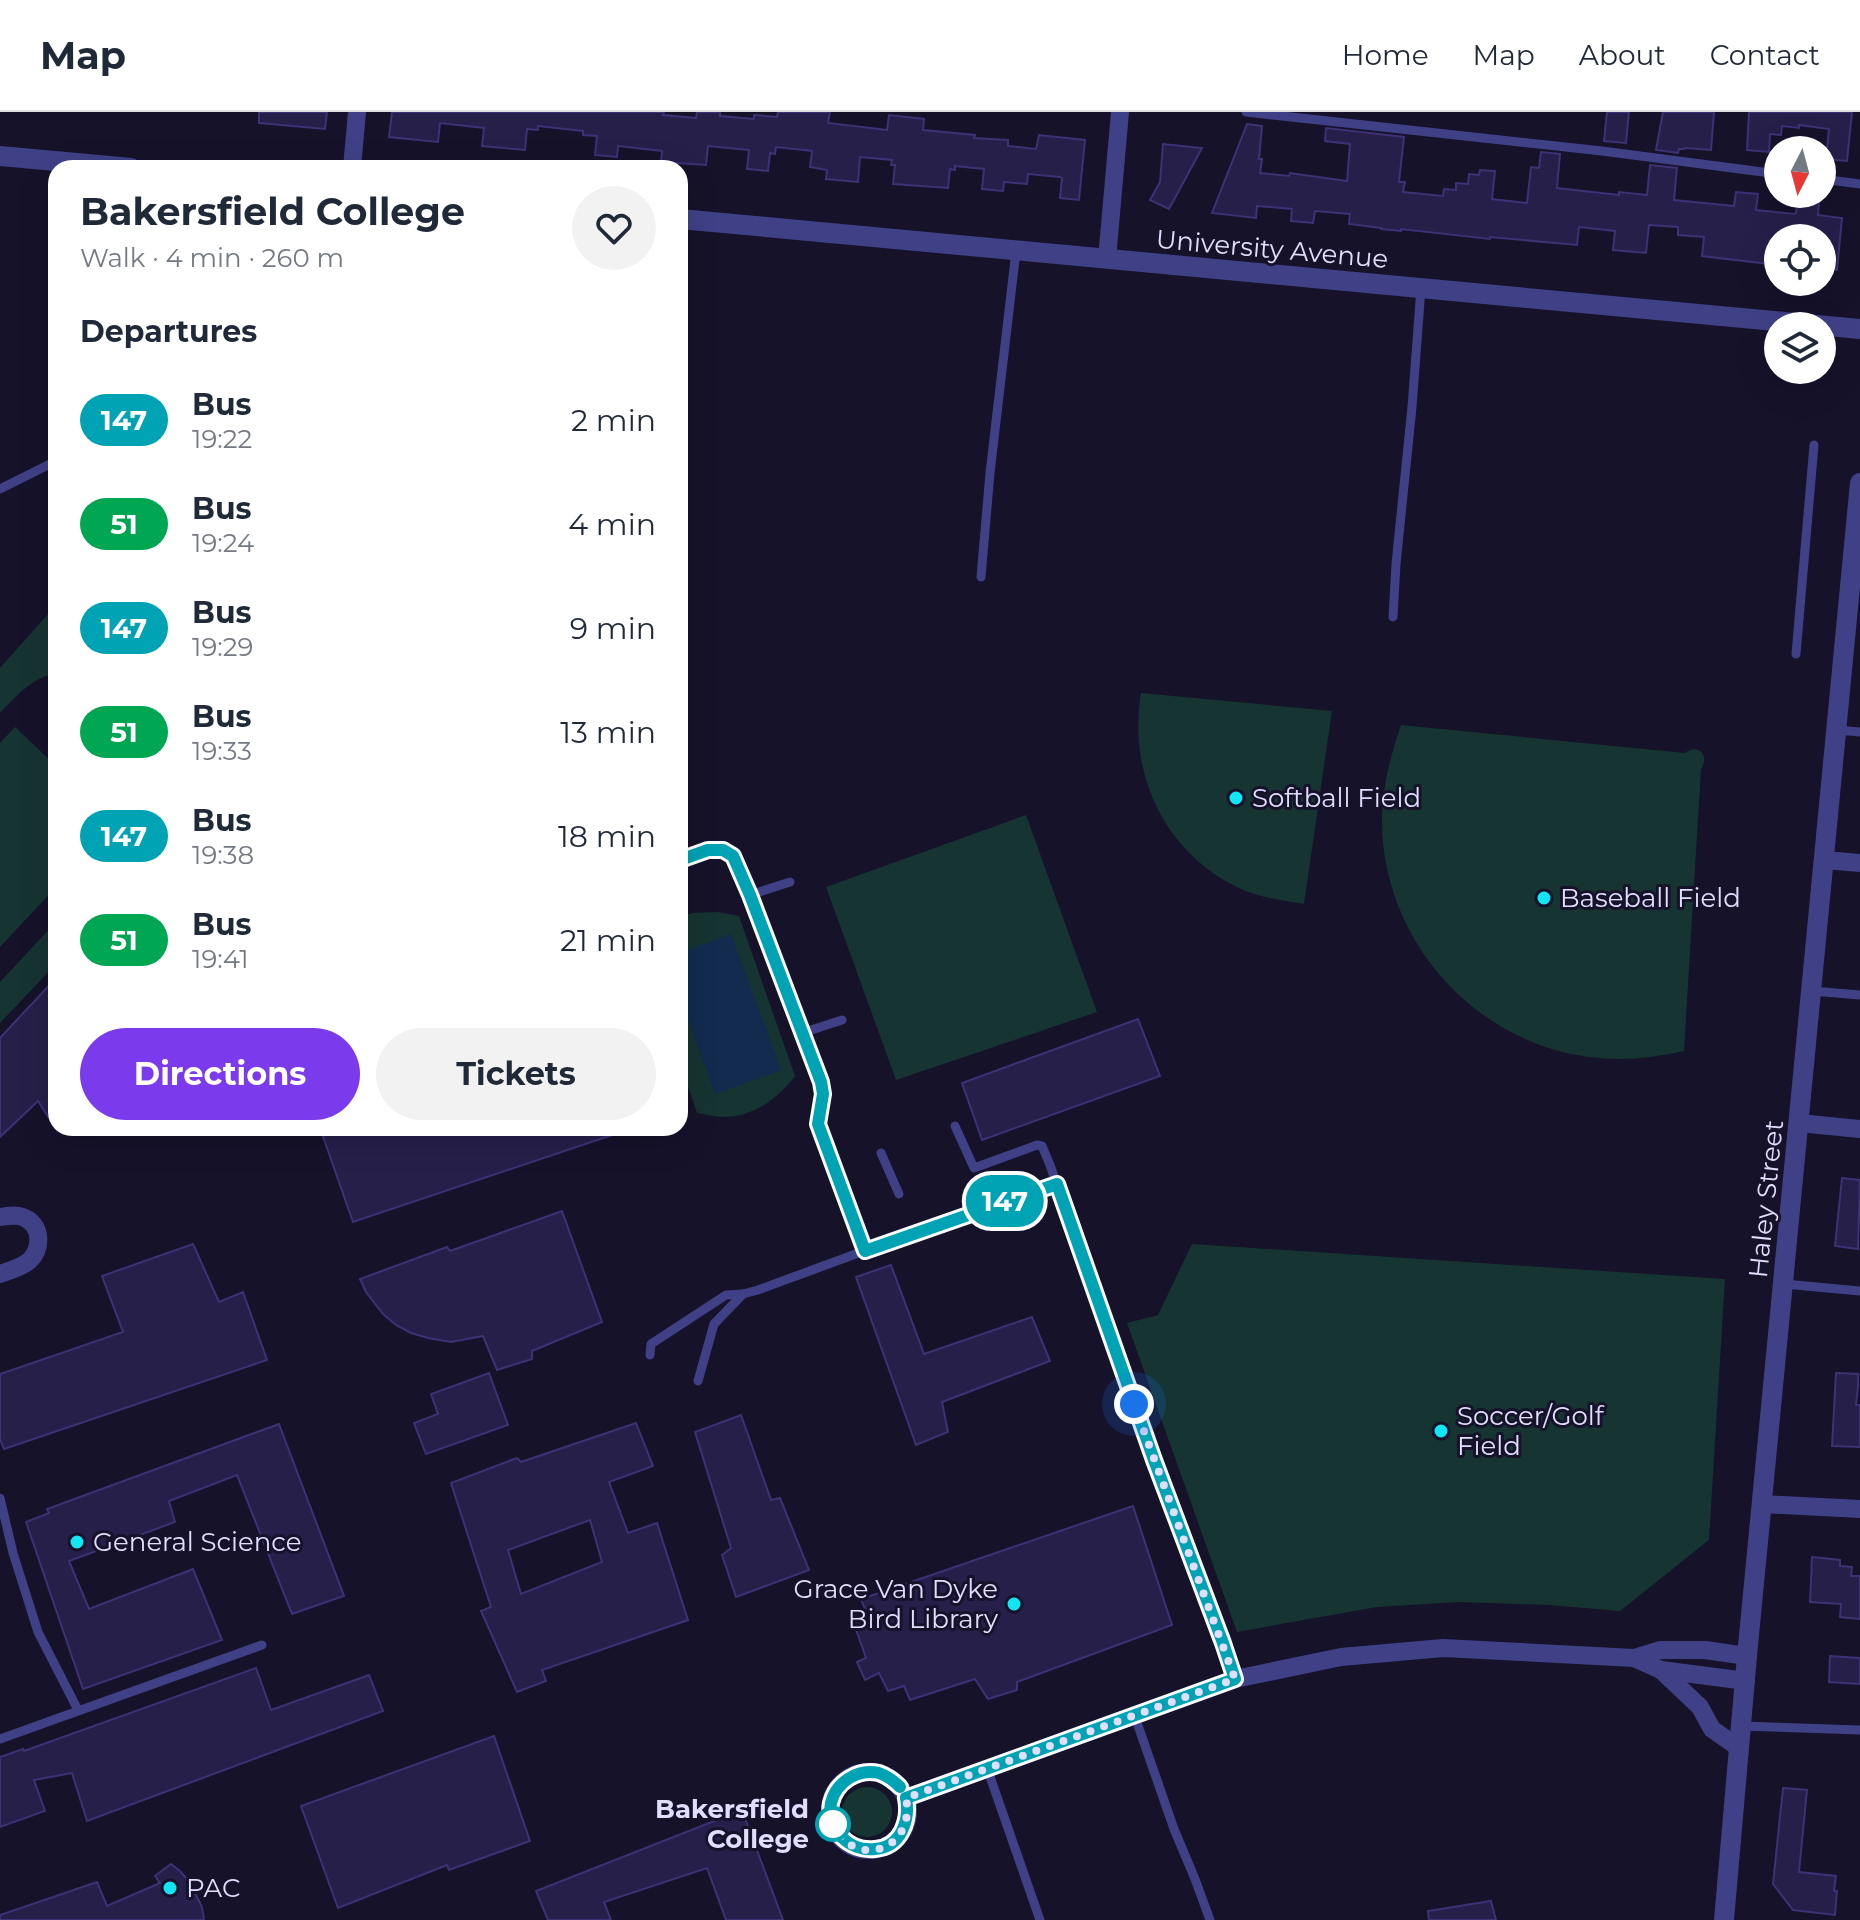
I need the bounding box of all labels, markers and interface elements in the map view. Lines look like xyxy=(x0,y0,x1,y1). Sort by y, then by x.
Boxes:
text: Map xyxy=(40,32,126,79)
text: Home xyxy=(1342,38,1429,72)
text: Map xyxy=(1473,38,1535,72)
text: About xyxy=(1579,38,1666,72)
text: Contact xyxy=(1710,38,1820,72)
north arrow xyxy=(1764,136,1836,208)
map controls xyxy=(1764,136,1836,384)
button: heart xyxy=(572,186,656,270)
text: Bakersfield College xyxy=(80,188,465,235)
street label: University Avenue xyxy=(1155,223,1389,275)
button: locate xyxy=(1764,224,1836,296)
text: Walk · 4 min · 260 m xyxy=(80,242,344,274)
button: layers xyxy=(1764,312,1836,384)
text: Departures xyxy=(80,313,257,350)
text: Bus xyxy=(192,386,252,423)
text: 2 min xyxy=(571,402,656,439)
text: 147 xyxy=(101,403,147,437)
text: 19:22 xyxy=(192,423,252,455)
text: Bus xyxy=(192,490,252,527)
text: 4 min xyxy=(568,506,656,543)
text: 51 xyxy=(110,507,138,541)
text: 19:24 xyxy=(192,527,254,559)
text: Bus xyxy=(192,594,252,631)
text: 9 min xyxy=(570,610,656,647)
text: 147 xyxy=(101,611,147,645)
text: 19:29 xyxy=(192,631,253,663)
text: Bus xyxy=(192,698,252,735)
text: 13 min xyxy=(560,714,656,751)
text: 51 xyxy=(110,715,138,749)
text: 19:33 xyxy=(192,735,252,767)
place label: Softball Field xyxy=(1252,782,1421,814)
marker: Softball Field xyxy=(1227,789,1245,807)
text: Bus xyxy=(192,802,252,839)
text: 18 min xyxy=(558,818,656,855)
text: 147 xyxy=(101,819,147,853)
text: 19:38 xyxy=(192,839,254,871)
place label: Baseball Field xyxy=(1560,882,1741,914)
marker: Baseball Field xyxy=(1535,889,1553,907)
text: Bus xyxy=(192,906,252,943)
text: 21 min xyxy=(560,922,656,959)
text: 51 xyxy=(110,923,138,957)
text: 19:41 xyxy=(192,943,249,975)
button: Directions xyxy=(80,1028,360,1120)
button: Tickets xyxy=(376,1028,656,1120)
street label: Haley Street xyxy=(1742,1118,1790,1280)
line badge: 147 xyxy=(959,1175,1051,1227)
text: 147 xyxy=(982,1184,1028,1218)
your location xyxy=(1114,1384,1154,1424)
place label: Soccer/Golf Field xyxy=(1457,1400,1605,1462)
marker: Soccer/Golf Field xyxy=(1432,1422,1450,1440)
place label: General Science xyxy=(93,1526,301,1558)
marker: General Science xyxy=(68,1533,86,1551)
place label: Grace Van Dyke Bird Library xyxy=(794,1573,999,1635)
marker: Grace Van Dyke Bird Library xyxy=(1005,1595,1023,1613)
place label: Bakersfield College xyxy=(655,1793,809,1855)
marker: Bakersfield College xyxy=(816,1807,850,1841)
place label: PAC xyxy=(186,1872,240,1904)
marker: PAC xyxy=(161,1879,179,1897)

